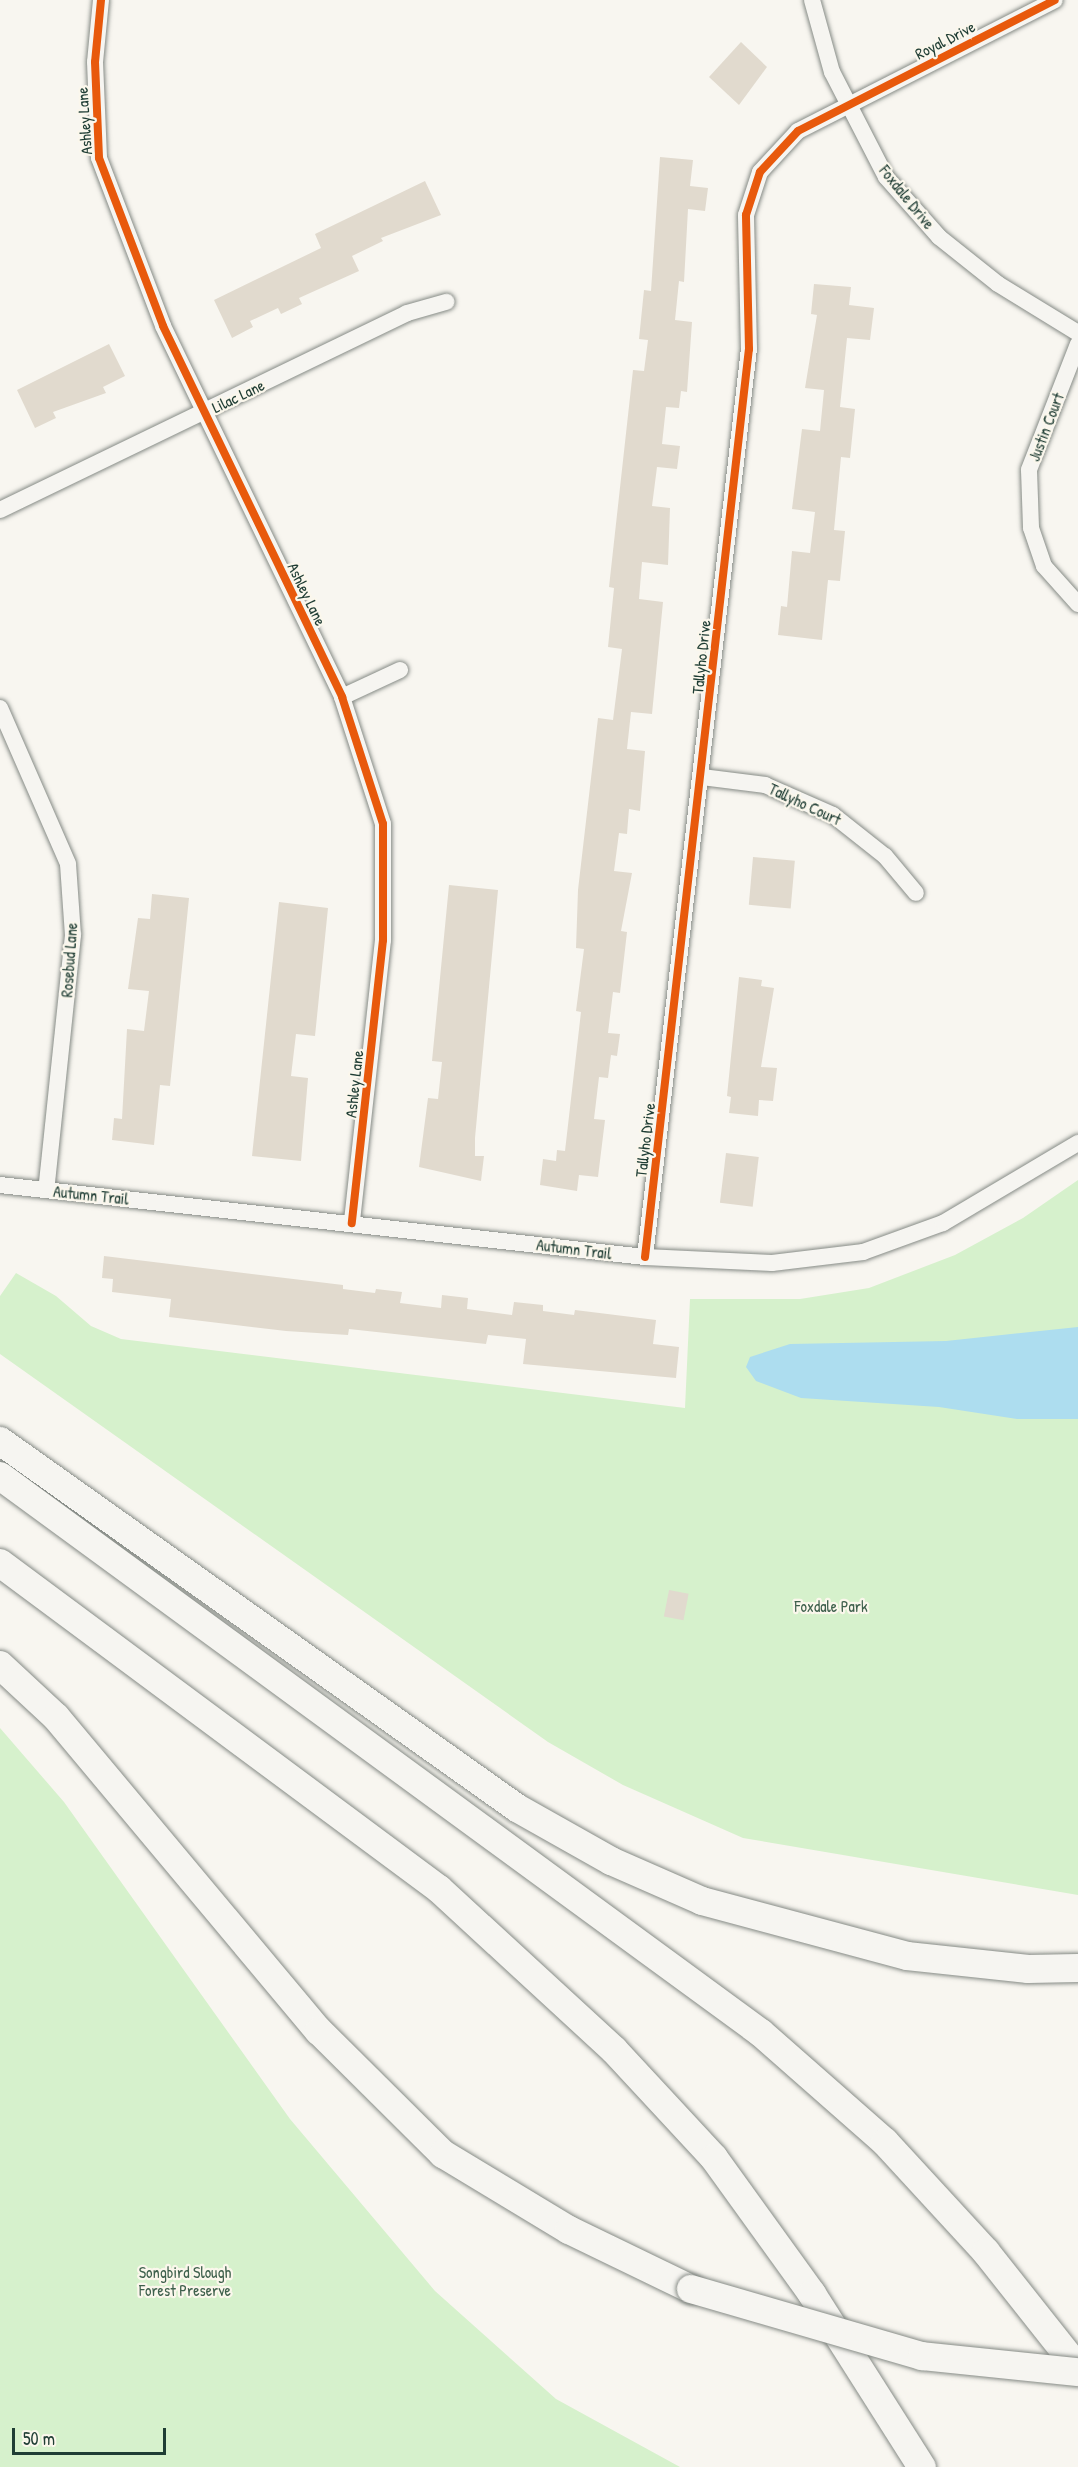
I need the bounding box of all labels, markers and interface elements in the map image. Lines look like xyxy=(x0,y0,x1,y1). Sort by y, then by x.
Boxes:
street label: Royal Drive xyxy=(912,17,978,63)
street label: Ashley Lane xyxy=(72,87,96,155)
street label: Foxdale Drive xyxy=(875,161,939,233)
street label: Lilac Lane xyxy=(209,375,267,417)
street label: Justin Court xyxy=(1024,390,1068,464)
street label: Ashley Lane xyxy=(284,559,330,629)
street label: Tallyho Drive xyxy=(688,619,714,695)
street label: Tallyho Court xyxy=(766,779,844,829)
street label: Rosebud Lane xyxy=(57,922,81,998)
street label: Ashley Lane xyxy=(341,1049,367,1119)
street label: Tallyho Drive xyxy=(631,1102,659,1178)
street label: Autumn Trail xyxy=(52,1181,130,1209)
street label: Autumn Trail xyxy=(535,1235,613,1263)
park label: Foxdale Park xyxy=(794,1596,868,1616)
park label: Songbird Slough Forest Preserve xyxy=(139,2262,231,2300)
scale bar xyxy=(15,2416,170,2454)
text: 50 m xyxy=(23,2426,55,2451)

